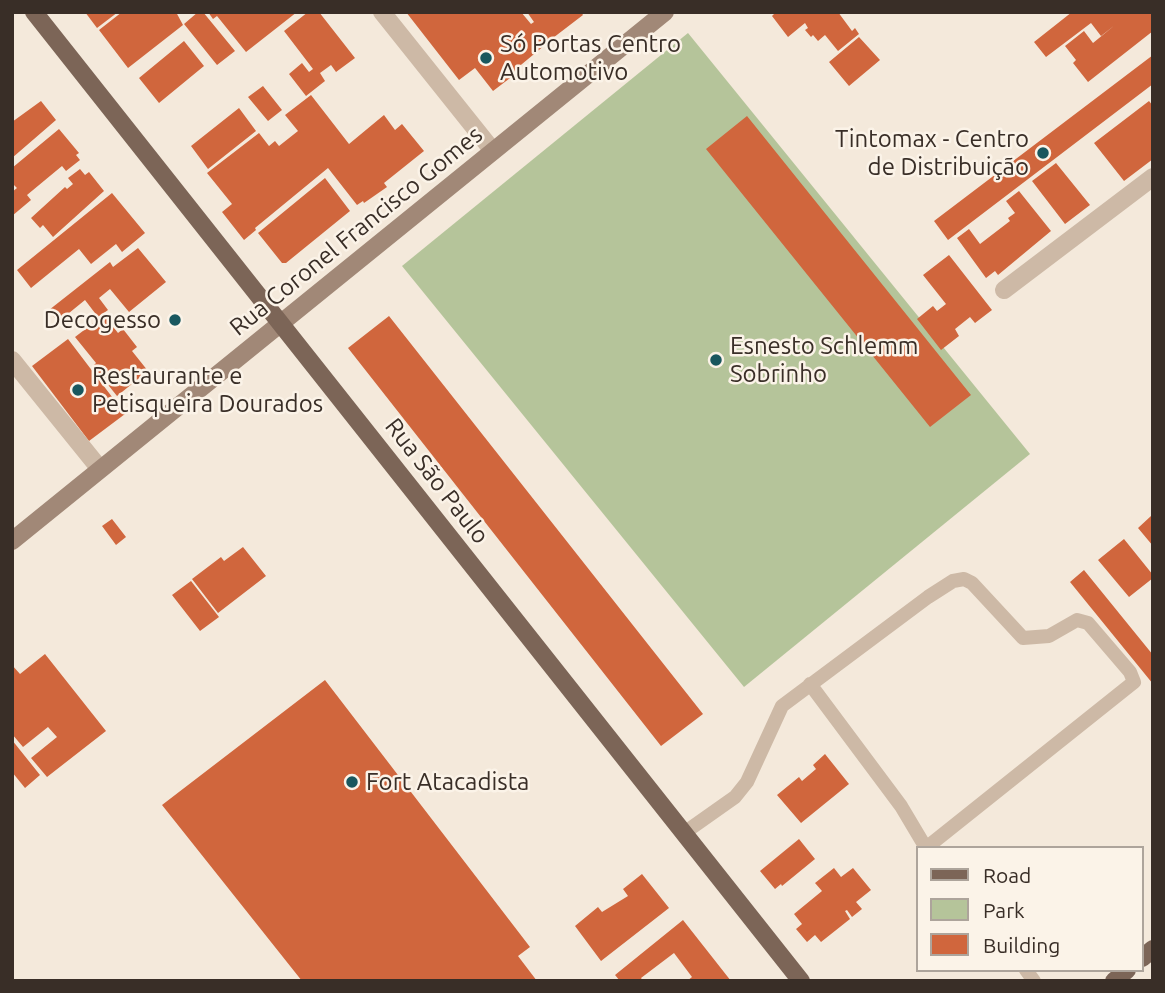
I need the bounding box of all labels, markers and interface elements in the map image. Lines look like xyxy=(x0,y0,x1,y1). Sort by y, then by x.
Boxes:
place label: Só Portas Centro Automotivo xyxy=(500,30,681,86)
marker: Só Portas Centro Automotivo xyxy=(478,50,494,66)
street label: Rua Coronel Francisco Gomes xyxy=(224,120,488,342)
place label: Tintomax - Centro de Distribuição xyxy=(835,125,1029,181)
marker: Tintomax - Centro de Distribuição xyxy=(1035,145,1051,161)
place label: Decogesso xyxy=(44,306,161,334)
marker: Decogesso xyxy=(167,312,183,328)
place label: Esnesto Schlemm Sobrinho xyxy=(730,332,919,388)
marker: Esnesto Schlemm Sobrinho xyxy=(708,352,724,368)
place label: Restaurante e Petisqueira Dourados xyxy=(92,362,323,418)
marker: Restaurante e Petisqueira Dourados xyxy=(70,382,86,398)
street label: Rua São Paulo xyxy=(379,412,495,550)
place label: Fort Atacadista xyxy=(366,768,529,796)
marker: Fort Atacadista xyxy=(344,774,360,790)
legend xyxy=(916,846,1144,972)
text: Road xyxy=(983,863,1031,887)
text: Park xyxy=(983,898,1025,922)
text: Building xyxy=(983,933,1060,957)

